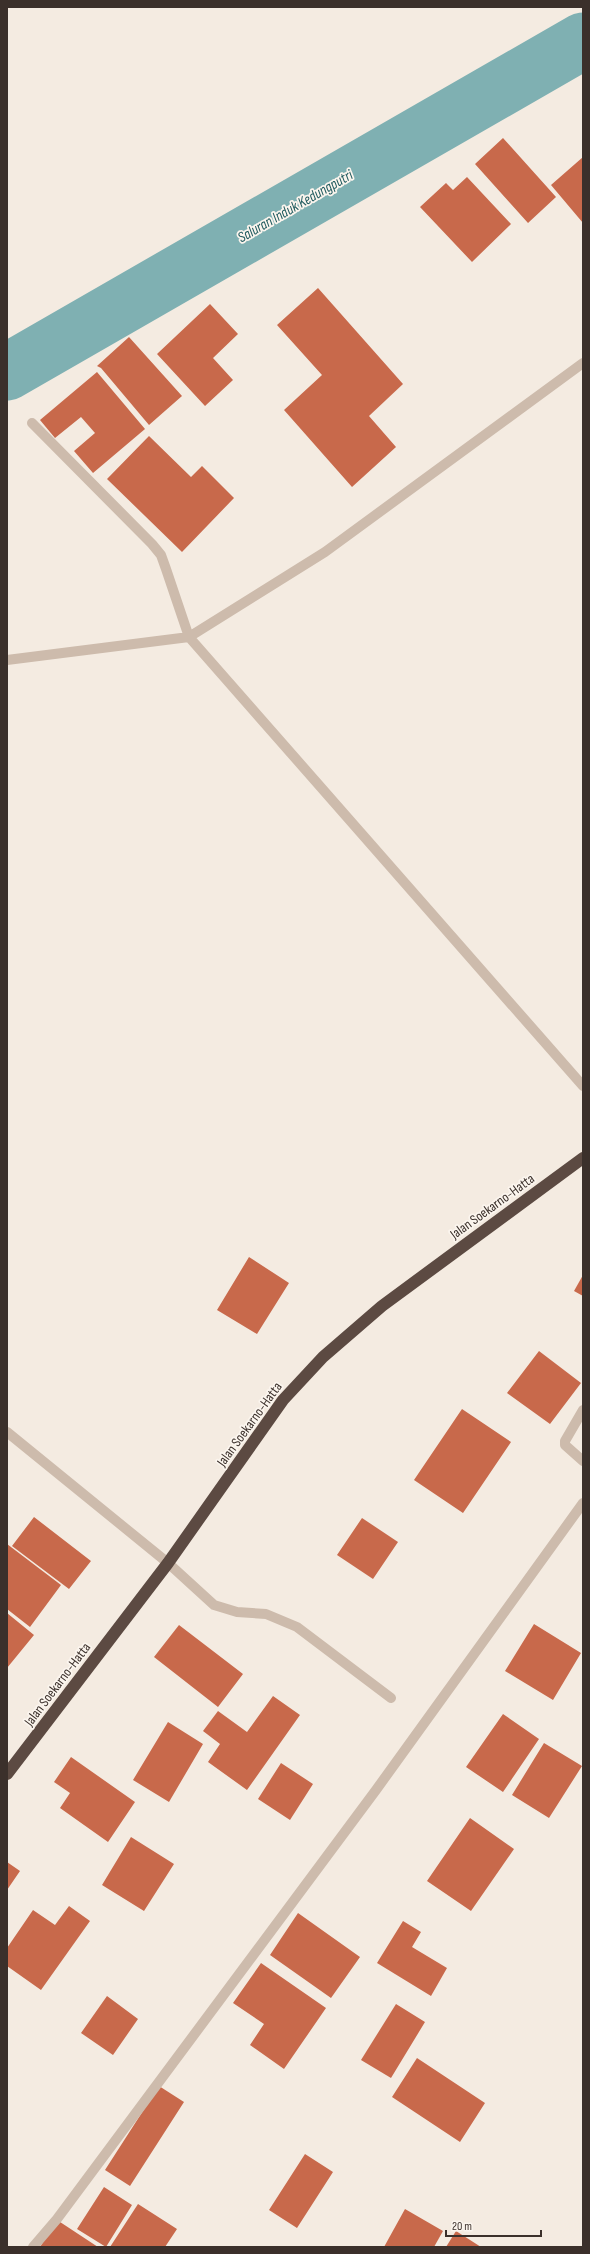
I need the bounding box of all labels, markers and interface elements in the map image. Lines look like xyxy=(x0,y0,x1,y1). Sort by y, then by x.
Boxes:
water label: Saluran Induk Kedungputri xyxy=(234,165,357,247)
street label: Jalan Soekarno-Hatta xyxy=(446,1170,538,1243)
street label: Jalan Soekarno-Hatta xyxy=(213,1379,286,1471)
street label: Jalan Soekarno-Hatta xyxy=(20,1639,94,1730)
scale bar xyxy=(446,2212,541,2238)
text: 20 m xyxy=(452,2219,472,2234)

